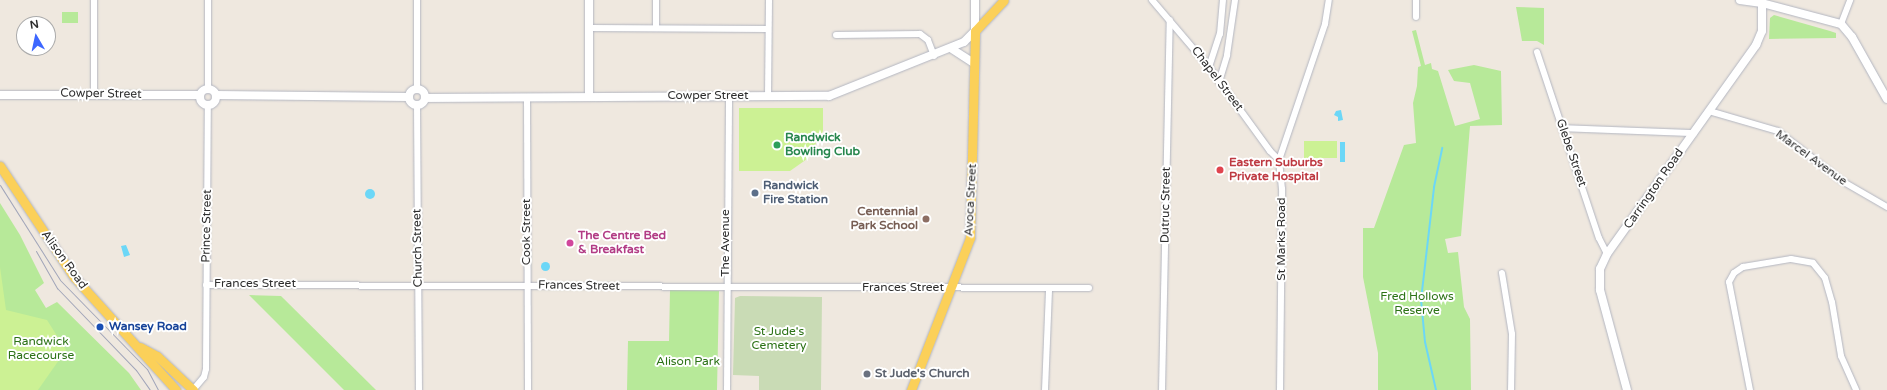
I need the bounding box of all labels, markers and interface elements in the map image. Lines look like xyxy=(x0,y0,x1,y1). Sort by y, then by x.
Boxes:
north arrow xyxy=(16,16,56,56)
text: N xyxy=(29,18,40,32)
street label: Chapel Street xyxy=(1188,44,1246,114)
street label: Cowper Street xyxy=(60,86,142,102)
street label: Cowper Street xyxy=(667,89,749,103)
street label: Glebe Street xyxy=(1553,117,1589,189)
street label: Marcel Avenue xyxy=(1772,127,1850,189)
place label: Randwick Bowling Club xyxy=(785,131,860,159)
marker: Randwick Bowling Club xyxy=(772,140,782,150)
street label: Carrington Road xyxy=(1621,146,1687,232)
place label: Eastern Suburbs Private Hospital xyxy=(1229,156,1323,184)
street label: Avoca Street xyxy=(962,163,980,237)
marker: Eastern Suburbs Private Hospital xyxy=(1214,164,1226,176)
street label: Dutruc Street xyxy=(1158,167,1174,243)
place label: Randwick Fire Station xyxy=(763,179,828,207)
marker: Randwick Fire Station xyxy=(750,188,760,198)
street label: Prince Street xyxy=(199,189,215,263)
street label: St Marks Road xyxy=(1275,197,1289,281)
street label: Cook Street xyxy=(520,199,534,265)
place label: Centennial Park School xyxy=(851,205,918,233)
street label: Church Street xyxy=(410,209,426,287)
street label: The Avenue xyxy=(719,209,733,277)
marker: Centennial Park School xyxy=(921,214,931,224)
street label: Alison Road xyxy=(38,228,90,292)
place label: The Centre Bed & Breakfast xyxy=(578,229,666,257)
marker: The Centre Bed & Breakfast xyxy=(565,238,575,248)
street label: Frances Street xyxy=(214,277,296,291)
street label: Frances Street xyxy=(538,278,620,294)
street label: Frances Street xyxy=(862,281,944,295)
park label: Fred Hollows Reserve xyxy=(1380,290,1454,318)
place label: Wansey Road xyxy=(109,320,187,334)
marker: Wansey Road xyxy=(94,321,106,333)
park label: St Jude's Cemetery xyxy=(751,325,807,353)
park label: Randwick Racecourse xyxy=(8,335,74,363)
park label: Alison Park xyxy=(656,355,720,369)
place label: St Jude's Church xyxy=(875,367,970,381)
marker: St Jude's Church xyxy=(862,369,872,379)

